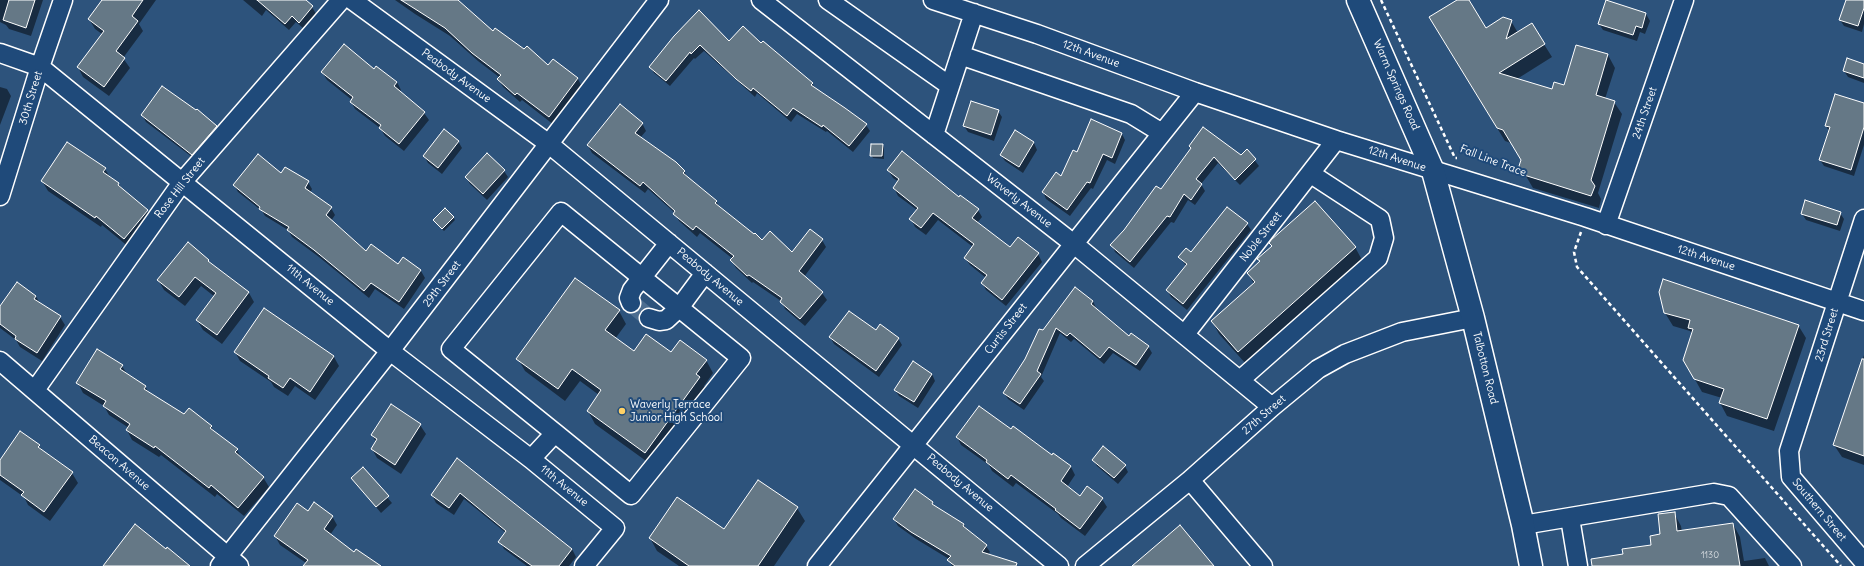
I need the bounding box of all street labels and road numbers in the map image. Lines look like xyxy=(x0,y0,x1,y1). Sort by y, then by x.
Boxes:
street label: 12th Avenue xyxy=(1061,38,1121,70)
street label: Warm Springs Road xyxy=(1370,38,1422,132)
street label: Peabody Avenue xyxy=(419,46,493,106)
street label: 30th Street xyxy=(17,70,45,126)
street label: 24th Street xyxy=(1630,85,1660,141)
street label: Fall Line Trace xyxy=(1458,142,1528,180)
street label: 12th Avenue xyxy=(1366,143,1428,175)
street label: Rose Hill Street xyxy=(152,155,208,221)
street label: Waverly Avenue xyxy=(983,171,1055,231)
street label: Noble Street xyxy=(1237,209,1285,265)
street label: 12th Avenue xyxy=(1675,242,1737,274)
street label: Peabody Avenue xyxy=(674,245,746,309)
street label: 29th Street xyxy=(420,258,464,310)
street label: 11th Avenue xyxy=(283,262,337,308)
street label: Curtis Street xyxy=(982,301,1030,357)
street label: 23rd Street xyxy=(1813,307,1841,363)
street label: Talbotton Road xyxy=(1470,330,1500,406)
street label: 27th Street xyxy=(1240,392,1288,438)
street label: Beacon Avenue xyxy=(86,433,152,493)
street label: Peabody Avenue xyxy=(924,451,996,515)
street label: 11th Avenue xyxy=(537,463,591,509)
street label: Southern Street xyxy=(1789,476,1849,544)

